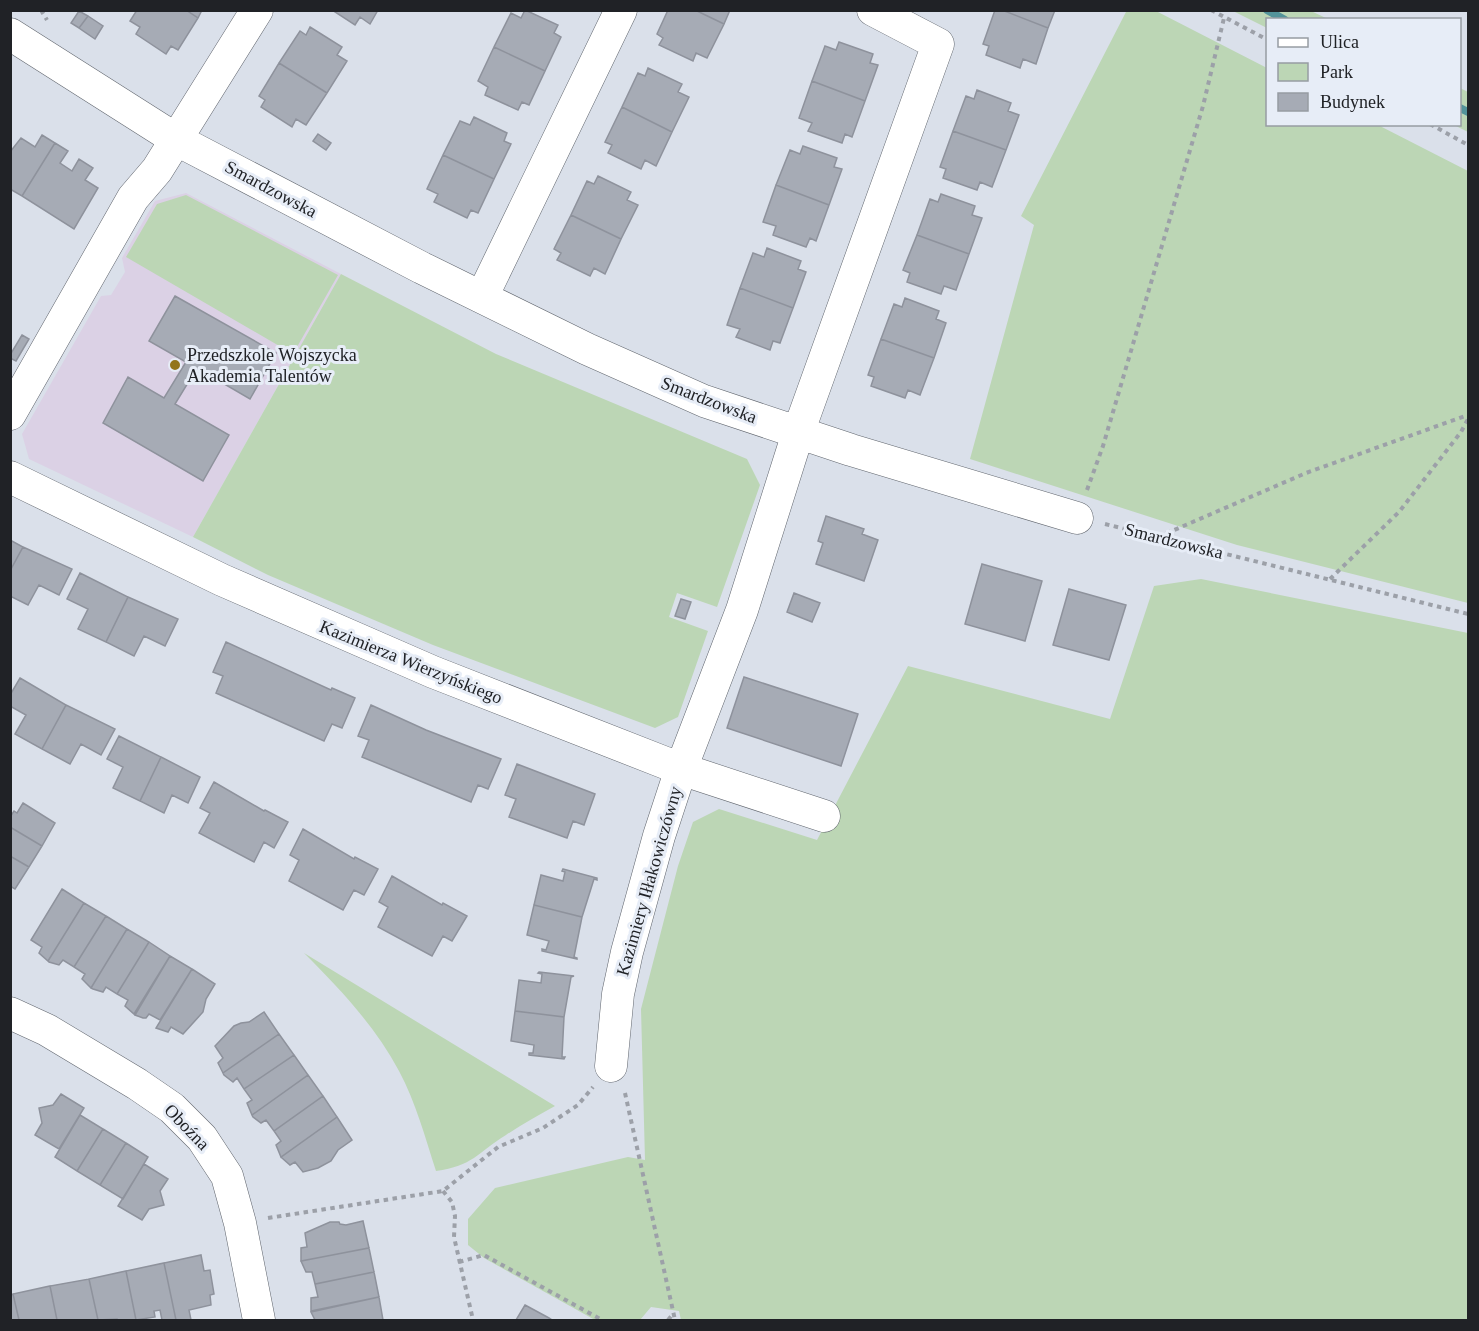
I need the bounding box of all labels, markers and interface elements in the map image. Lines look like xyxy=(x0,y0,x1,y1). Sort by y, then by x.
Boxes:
legend xyxy=(1266,18,1461,126)
text: Ulica xyxy=(1320,32,1359,52)
text: Park xyxy=(1320,62,1353,82)
text: Budynek xyxy=(1320,92,1385,112)
street label: Smardzowska xyxy=(222,156,320,222)
place label: Przedszkole Wojszycka Akademia Talentów xyxy=(187,345,357,386)
marker: Przedszkole Wojszycka Akademia Talentów xyxy=(168,358,182,372)
street label: Smardzowska xyxy=(658,373,760,427)
street label: Smardzowska xyxy=(1123,519,1225,563)
street label: Kazimierza Wierzyńskiego xyxy=(317,616,505,708)
street label: Kazimiery Iłłakowiczówny xyxy=(612,784,686,978)
street label: Oboźna xyxy=(160,1100,214,1154)

